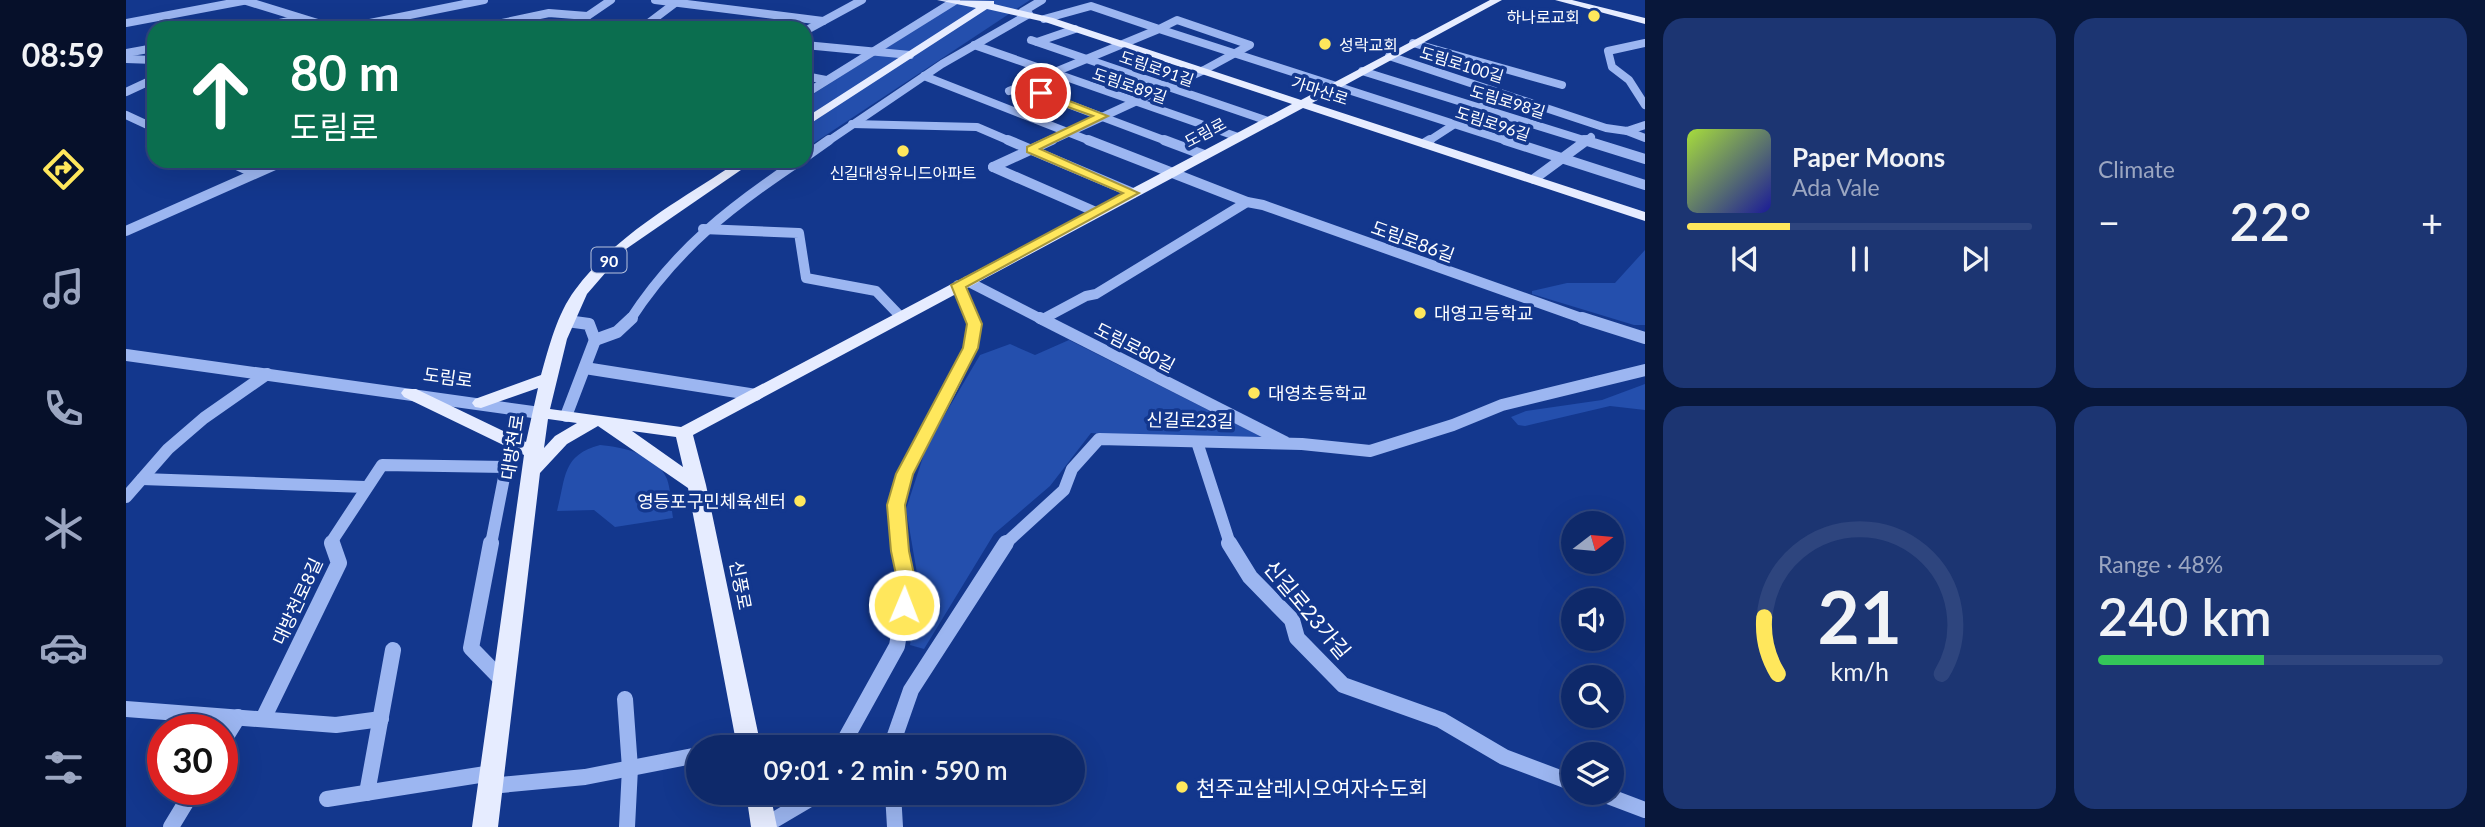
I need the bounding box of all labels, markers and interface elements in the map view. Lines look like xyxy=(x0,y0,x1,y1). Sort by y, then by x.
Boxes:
place label: 하나로교회 xyxy=(1506,7,1580,26)
marker: 하나로교회 xyxy=(1586,8,1602,24)
text: 08:59 xyxy=(22,35,104,74)
place label: 성락교회 xyxy=(1339,35,1398,54)
marker: 성락교회 xyxy=(1317,36,1333,52)
street label: 도림로100길 xyxy=(1418,42,1506,86)
text: 80 m xyxy=(290,43,400,101)
street label: 도림로91길 xyxy=(1117,46,1197,90)
icon: ahead xyxy=(175,49,266,140)
pin xyxy=(1011,63,1071,123)
street label: 도림로89길 xyxy=(1090,63,1170,107)
street label: 가마산로 xyxy=(1289,72,1351,108)
icon: arrive xyxy=(1022,74,1060,112)
street label: 도림로98길 xyxy=(1468,81,1548,121)
street label: 도림로96길 xyxy=(1453,102,1533,144)
text: 도림로 xyxy=(290,107,378,146)
street label: 도림로 xyxy=(1181,113,1229,151)
text: Paper Moons xyxy=(1792,141,1945,173)
marker: 신길대성유니드아파트 xyxy=(895,143,911,159)
icon: directions xyxy=(39,145,88,194)
text: Climate xyxy=(2098,155,2175,183)
place label: 신길대성유니드아파트 xyxy=(829,163,977,182)
text: Ada Vale xyxy=(1792,173,1880,201)
text: 22° xyxy=(2230,190,2311,252)
text: − xyxy=(2098,199,2120,245)
text: + xyxy=(2421,199,2443,245)
street label: 도림로86길 xyxy=(1368,216,1458,266)
icon: previous xyxy=(1726,240,1764,278)
icon: pause xyxy=(1841,240,1879,278)
icon: next xyxy=(1956,240,1994,278)
road number: 90 xyxy=(592,248,626,272)
icon: music xyxy=(39,264,88,313)
place label: 대영고등학교 xyxy=(1434,302,1533,324)
marker: 대영고등학교 xyxy=(1412,305,1428,321)
street label: 도림로80길 xyxy=(1091,317,1179,377)
street label: 도림로 xyxy=(422,363,474,391)
place label: 대영초등학교 xyxy=(1268,382,1367,404)
icon: phone xyxy=(39,384,88,433)
marker: 대영초등학교 xyxy=(1246,385,1262,401)
street label: 신길로23길 xyxy=(1146,408,1234,432)
street label: 대방천로 xyxy=(496,413,528,481)
place label: 영등포구민체육센터 xyxy=(637,490,786,512)
marker: 영등포구민체육센터 xyxy=(792,493,808,509)
icon: climate xyxy=(39,504,88,553)
north arrow xyxy=(1561,511,1624,574)
map controls xyxy=(1561,511,1624,805)
text: Range · 48% xyxy=(2098,550,2223,578)
street label: 대방천로8길 xyxy=(267,554,327,648)
street label: 신길로23가길 xyxy=(1260,555,1356,663)
street label: 신풍로 xyxy=(725,559,757,611)
position arrow xyxy=(867,568,941,642)
text: 21 xyxy=(1817,572,1902,660)
text: 240 km xyxy=(2098,585,2272,647)
button: sound xyxy=(1561,588,1624,651)
icon: car xyxy=(39,623,88,672)
text: km/h xyxy=(1830,655,1889,685)
button: search xyxy=(1561,665,1624,728)
speed limit sign: 30 xyxy=(147,714,238,805)
button: layers xyxy=(1561,742,1624,805)
icon: filters xyxy=(39,743,88,792)
text: 09:01 · 2 min · 590 m xyxy=(763,754,1008,786)
place label: 천주교살레시오여자수도회 xyxy=(1196,775,1428,800)
marker: 천주교살레시오여자수도회 xyxy=(1174,779,1190,795)

